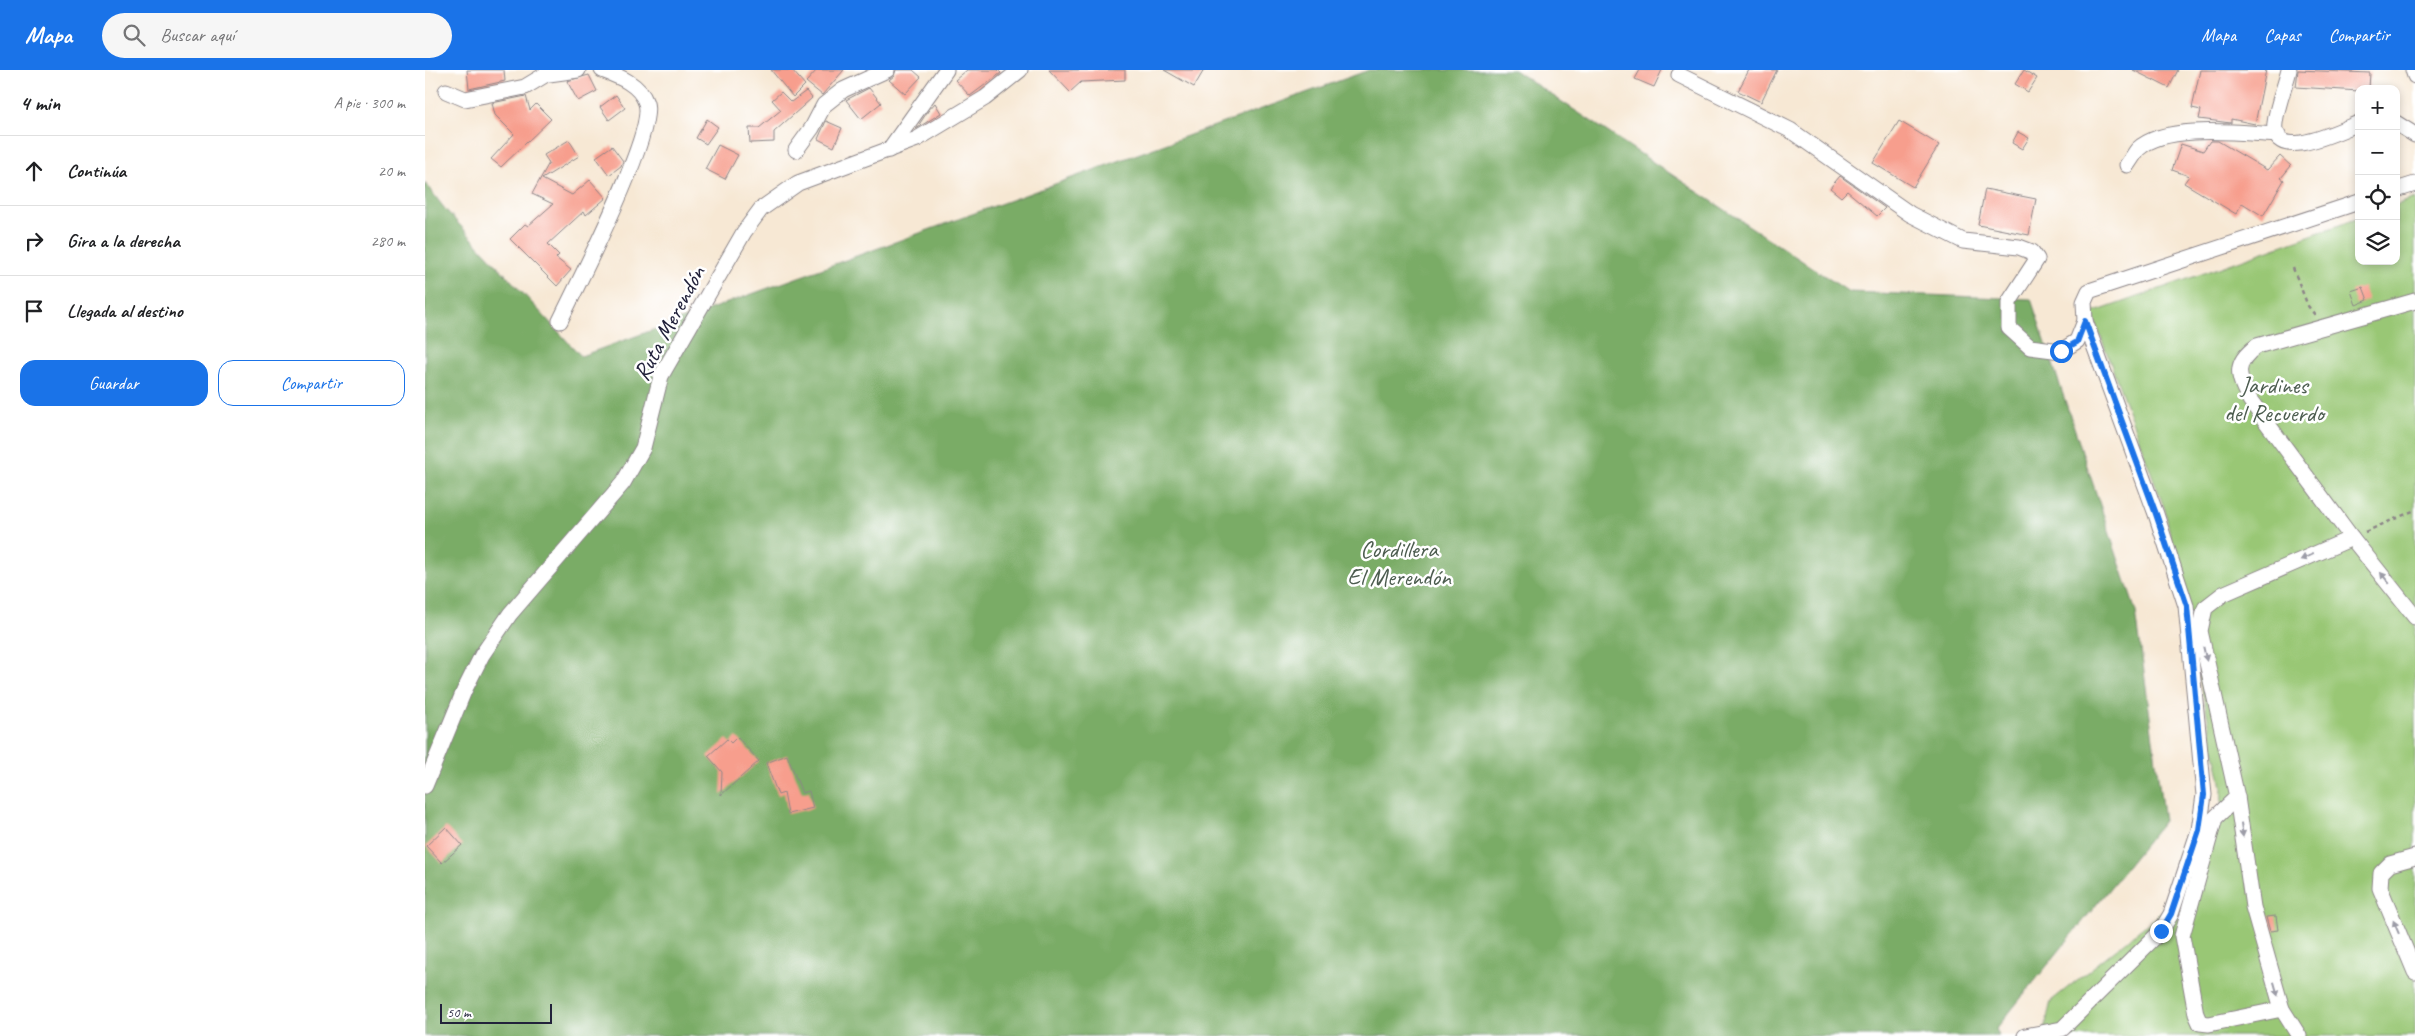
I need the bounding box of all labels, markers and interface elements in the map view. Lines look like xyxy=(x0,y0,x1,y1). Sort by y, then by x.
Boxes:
search box xyxy=(102,13,452,58)
text: Mapa xyxy=(25,20,72,50)
icon: search xyxy=(120,21,148,49)
text: Buscar aquí xyxy=(160,23,235,47)
text: Mapa xyxy=(2201,24,2236,46)
text: Capas xyxy=(2264,24,2301,46)
text: Compartir xyxy=(2329,24,2390,46)
map controls xyxy=(2355,85,2400,265)
button: + xyxy=(2355,85,2400,130)
text: 4 min xyxy=(20,90,60,116)
text: A pie · 300 m xyxy=(334,93,405,113)
button: − xyxy=(2355,130,2400,175)
icon: ahead xyxy=(20,157,48,185)
text: Continúa xyxy=(67,159,126,183)
text: 20 m xyxy=(378,161,405,181)
button: locate xyxy=(2355,175,2400,220)
button: layers xyxy=(2355,220,2400,265)
icon: right xyxy=(20,227,48,255)
text: Gira a la derecha xyxy=(67,229,180,253)
text: 280 m xyxy=(371,231,405,251)
street label: Ruta Merendón xyxy=(626,260,712,385)
icon: arrive xyxy=(20,297,48,325)
text: Llegada al destino xyxy=(67,299,183,323)
route start xyxy=(2050,340,2073,363)
button: Guardar xyxy=(20,360,208,406)
button: Compartir xyxy=(218,360,405,406)
park label: Jardines del Recuerdo xyxy=(2224,370,2326,428)
park label: Cordillera El Merendón xyxy=(1347,534,1452,592)
one-way arrow xyxy=(2300,554,2314,562)
one-way arrow xyxy=(2379,572,2390,585)
one-way arrow xyxy=(2201,647,2209,662)
one-way arrow xyxy=(2238,823,2246,839)
one-way arrow xyxy=(2392,919,2400,934)
route end xyxy=(2150,920,2173,943)
one-way arrow xyxy=(2272,981,2280,997)
scale bar xyxy=(440,1001,553,1024)
text: 50 m xyxy=(447,1004,471,1021)

